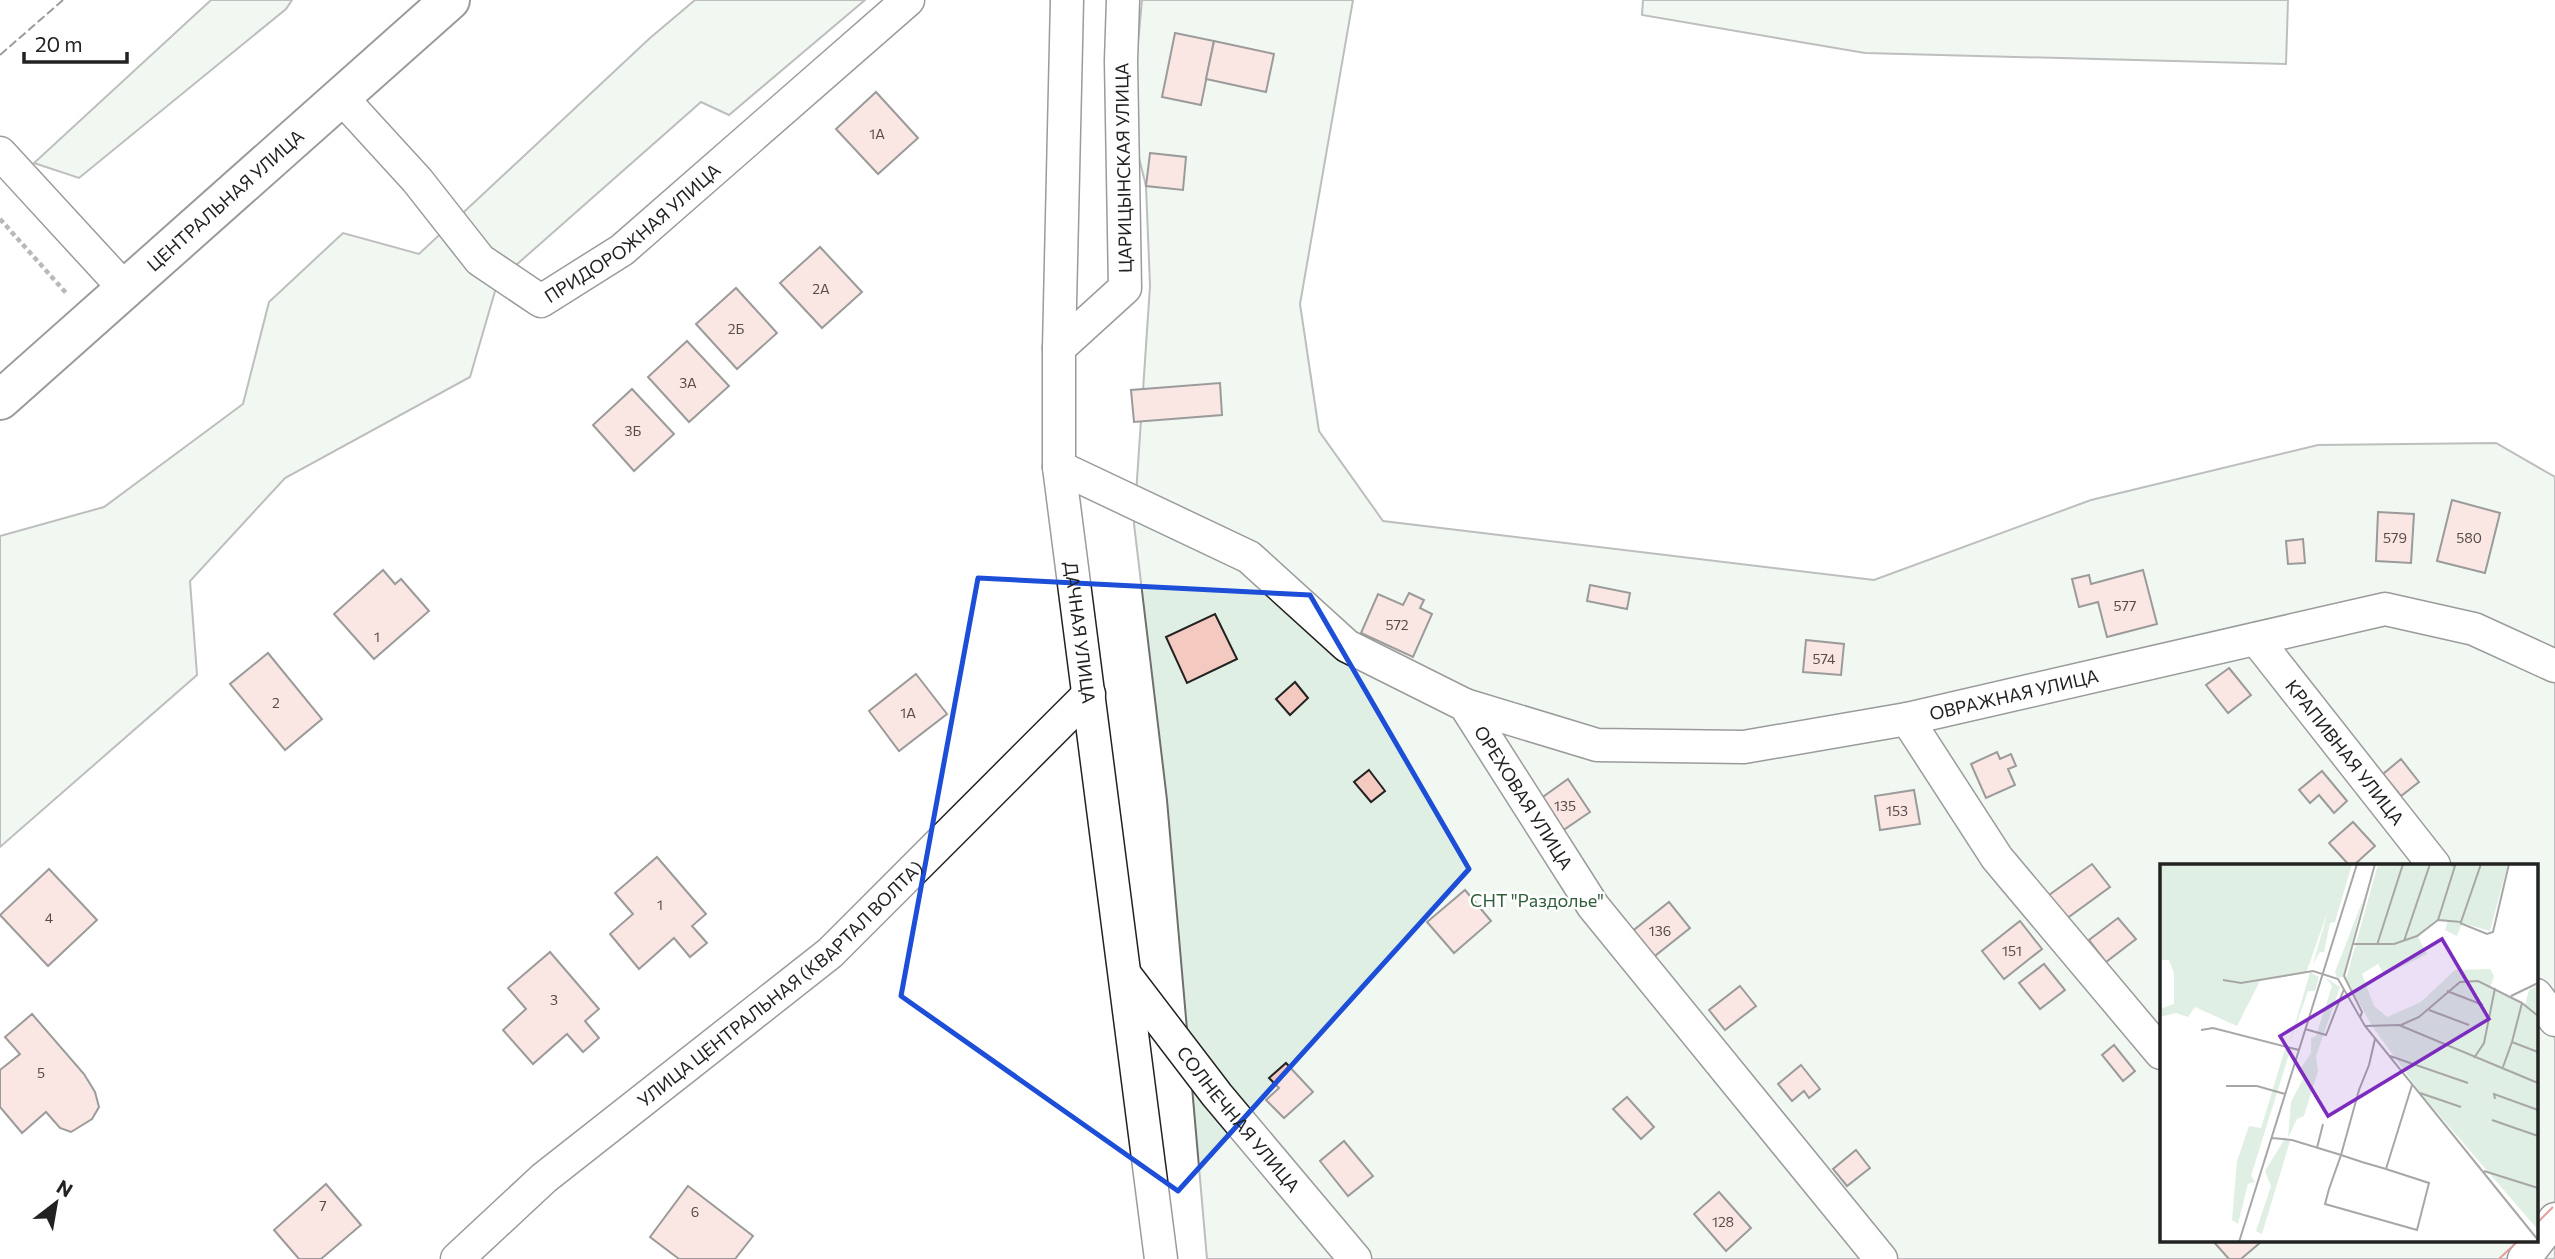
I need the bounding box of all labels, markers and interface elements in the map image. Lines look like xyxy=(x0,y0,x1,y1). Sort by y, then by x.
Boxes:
scale bar xyxy=(24,21,128,65)
text: 20 m xyxy=(35,31,83,56)
street label: ЦАРИЦЫНСКАЯ УЛИЦА xyxy=(1110,63,1136,273)
street label: ЦЕНТРАЛЬНАЯ УЛИЦА xyxy=(142,125,308,275)
house number: 1А xyxy=(869,125,885,142)
street label: ПРИДОРОЖНАЯ УЛИЦА xyxy=(540,158,725,307)
house number: 2А xyxy=(812,280,830,297)
house number: 2Б xyxy=(728,320,744,337)
house number: 3А xyxy=(679,374,697,391)
house number: 3Б xyxy=(625,422,642,439)
house number: 579 xyxy=(2383,529,2407,546)
house number: 580 xyxy=(2456,529,2482,546)
street label: ДАЧНАЯ УЛИЦА xyxy=(1060,560,1100,705)
house number: 577 xyxy=(2114,597,2136,614)
house number: 572 xyxy=(1385,616,1409,633)
house number: 1 xyxy=(374,628,380,645)
house number: 574 xyxy=(1813,650,1836,667)
street label: ОВРАЖНАЯ УЛИЦА xyxy=(1927,664,2101,725)
street label: КРАПИВНАЯ УЛИЦА xyxy=(2281,675,2409,829)
house number: 2 xyxy=(272,694,280,711)
house number: 1А xyxy=(900,704,916,721)
street label: ОРЕХОВАЯ УЛИЦА xyxy=(1470,721,1578,873)
house number: 135 xyxy=(1554,797,1576,814)
house number: 153 xyxy=(1886,802,1908,819)
street label: УЛИЦА ЦЕНТРАЛЬНАЯ (КВАРТАЛ ВОЛТА) xyxy=(633,856,927,1111)
inset map xyxy=(2160,864,2538,1242)
park label: СНТ "Раздолье" xyxy=(1470,889,1604,911)
house number: 1 xyxy=(657,896,663,913)
house number: 4 xyxy=(45,909,54,926)
house number: 136 xyxy=(1649,922,1671,939)
house number: 151 xyxy=(2002,942,2022,959)
house number: 3 xyxy=(550,991,558,1008)
street label: СОЛНЕЧНАЯ УЛИЦА xyxy=(1173,1042,1305,1196)
house number: 5 xyxy=(37,1064,45,1081)
north arrow xyxy=(21,1168,91,1238)
text: N xyxy=(53,1174,77,1202)
house number: 7 xyxy=(319,1197,327,1214)
house number: 6 xyxy=(691,1203,699,1220)
house number: 128 xyxy=(1712,1213,1734,1230)

